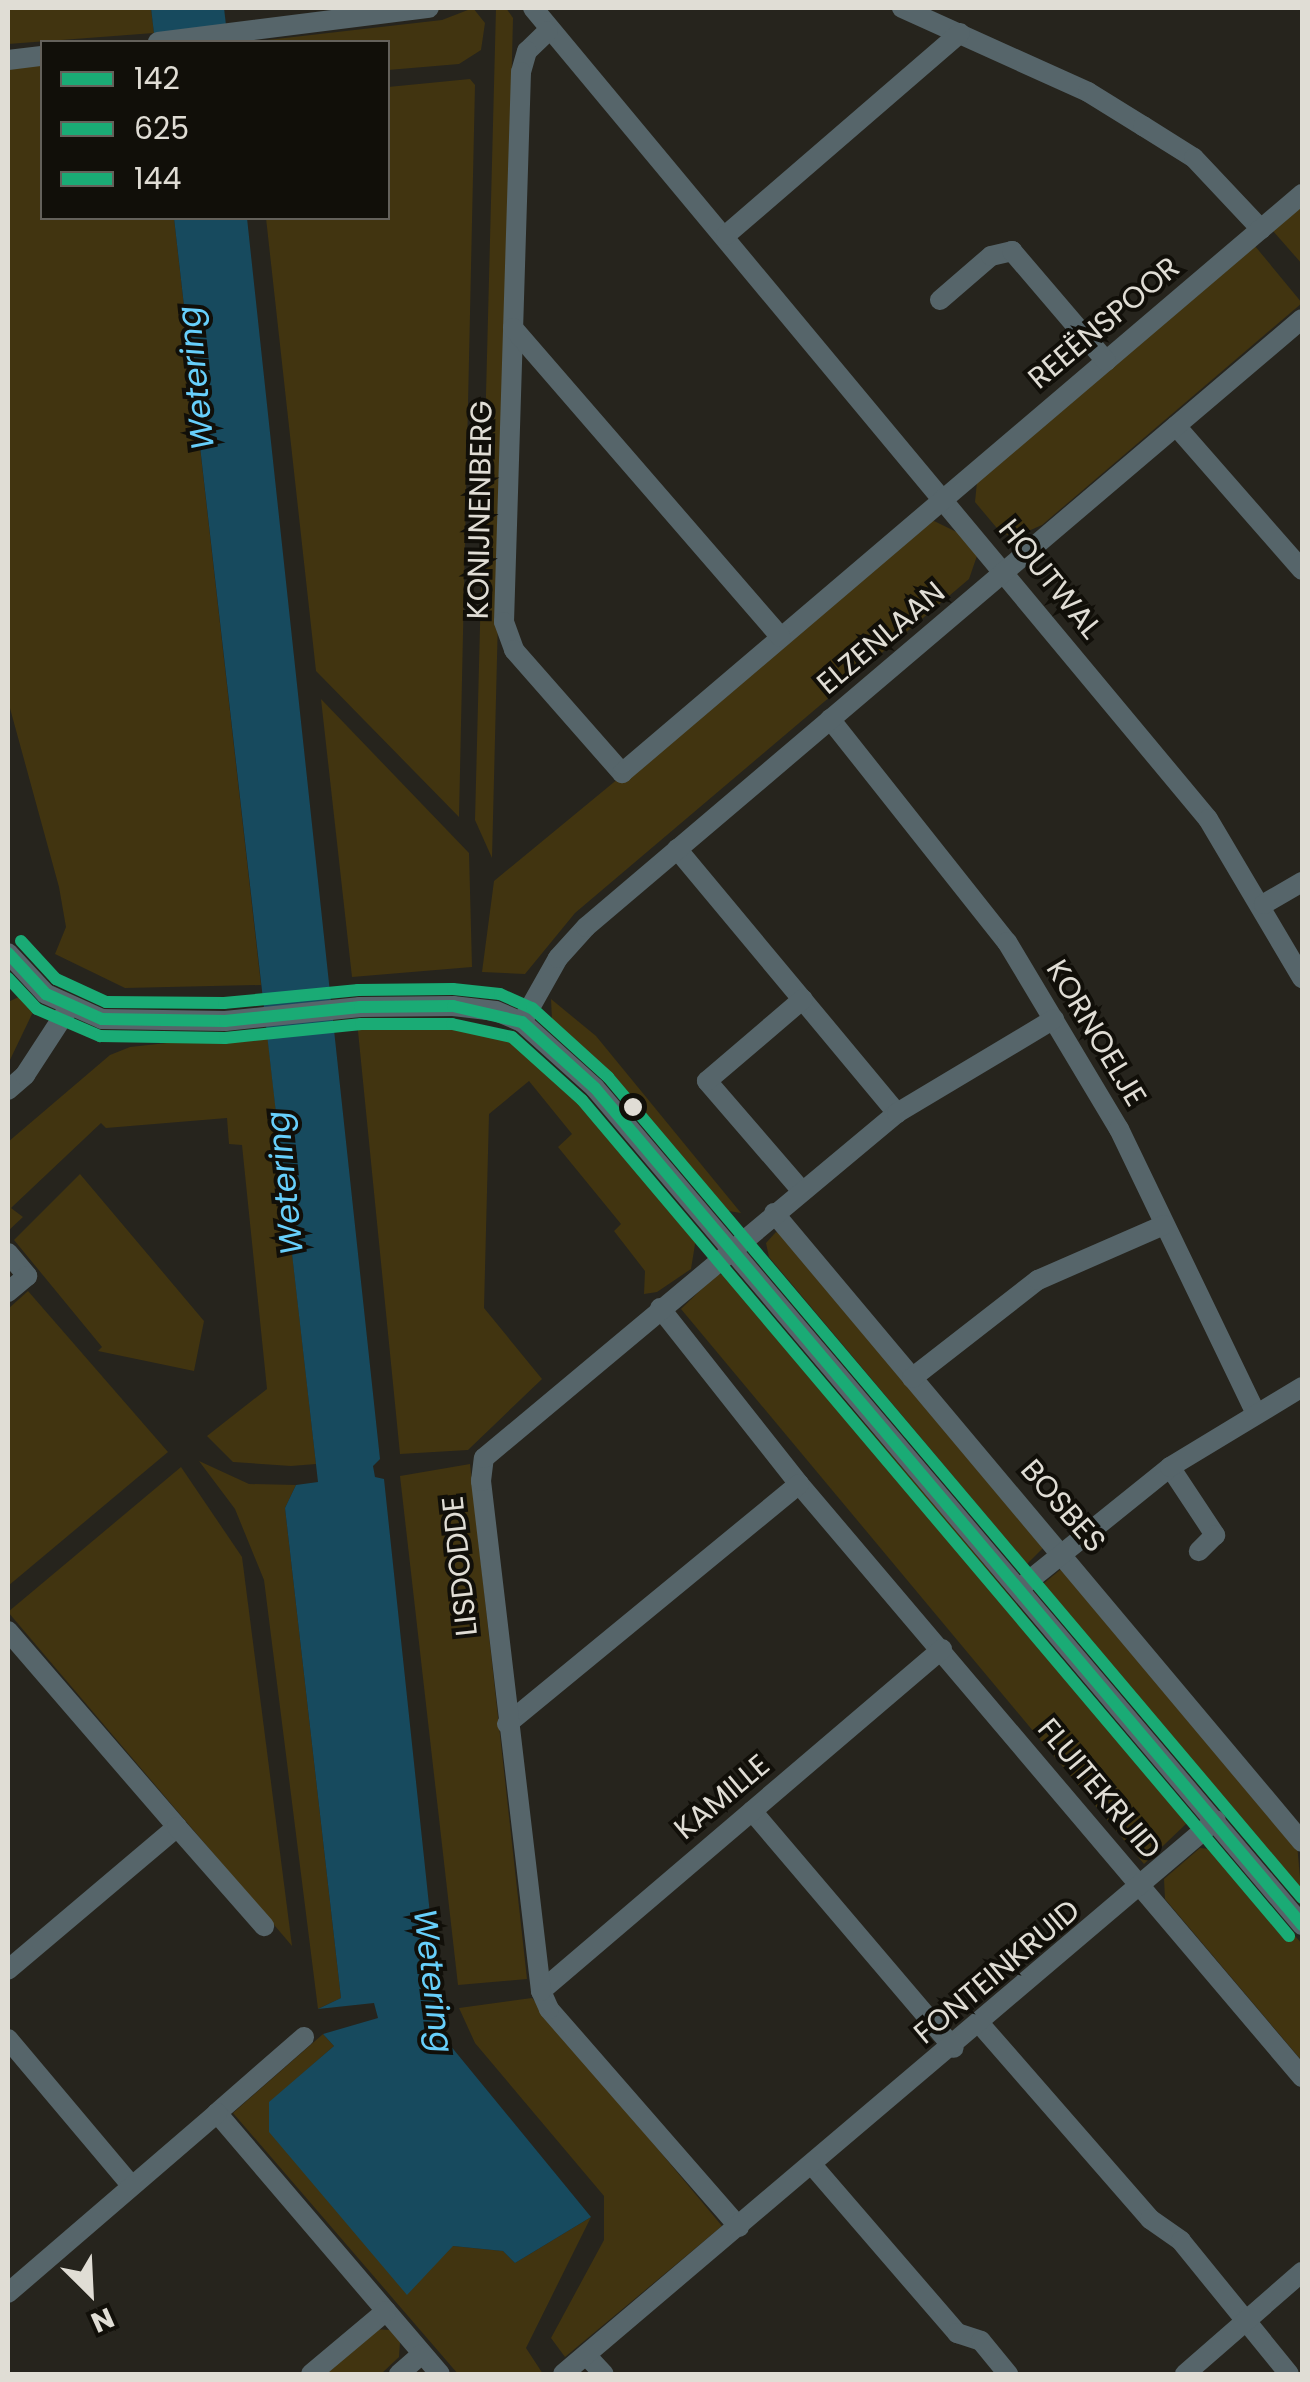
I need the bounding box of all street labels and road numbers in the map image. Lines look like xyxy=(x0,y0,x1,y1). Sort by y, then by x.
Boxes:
street label: REEËNSPOOR xyxy=(1021,249,1187,397)
street label: KONIJNENBERG xyxy=(460,400,500,620)
street label: HOUTWAL xyxy=(991,512,1109,646)
street label: ELZENLAAN xyxy=(810,574,952,702)
street label: KORNOELJE xyxy=(1038,953,1154,1113)
street label: BOSBES xyxy=(1013,1452,1113,1560)
street label: LISDODDE xyxy=(435,1494,485,1638)
street label: FLUITEKRUID xyxy=(1030,1711,1168,1867)
street label: KAMILLE xyxy=(667,1747,777,1847)
street label: FONTEINKRUID xyxy=(907,1892,1087,2052)

